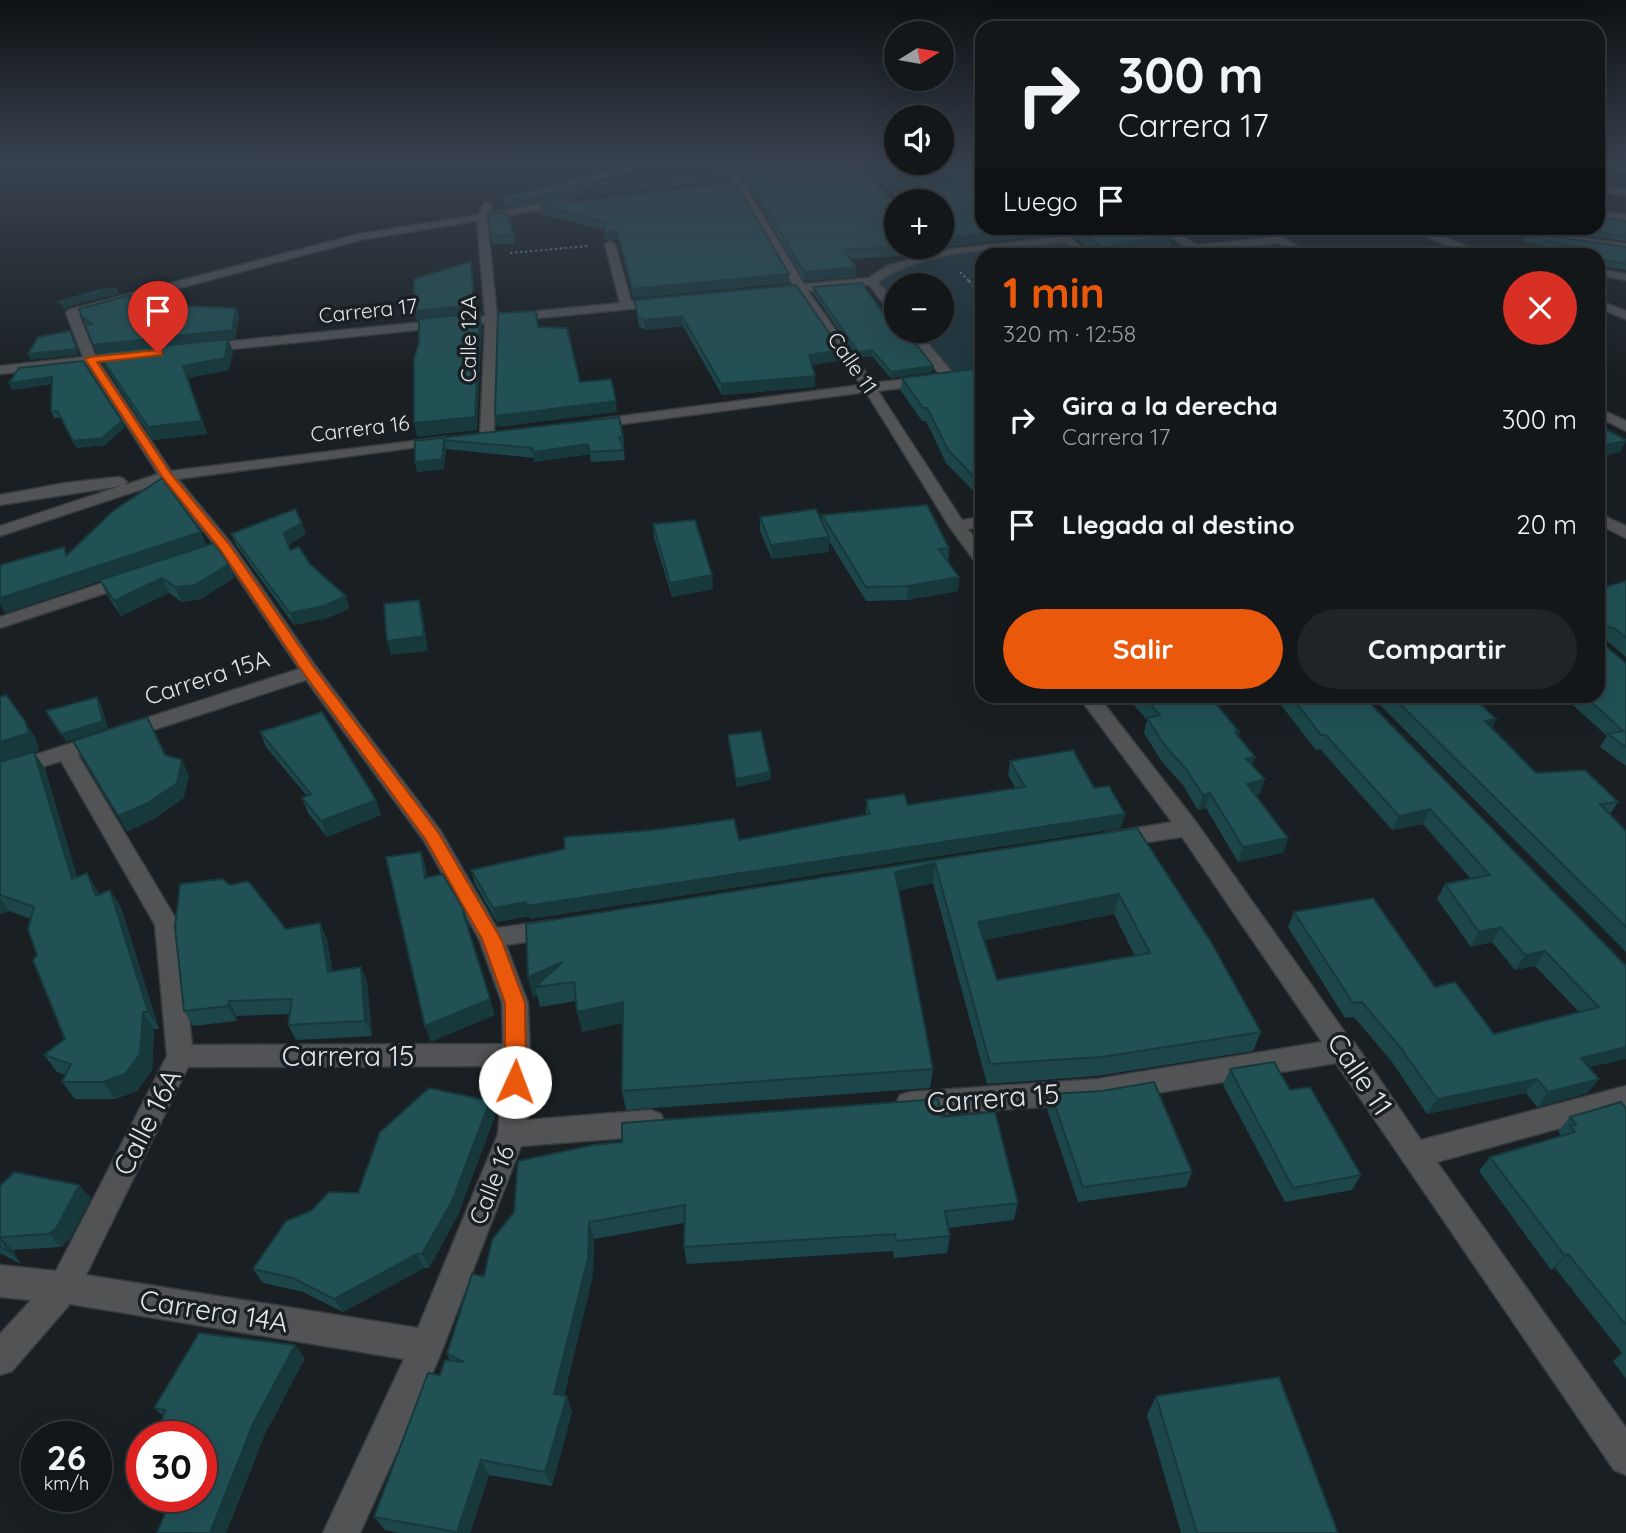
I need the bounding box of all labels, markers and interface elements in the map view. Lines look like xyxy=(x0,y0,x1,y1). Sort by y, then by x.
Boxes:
north arrow xyxy=(884,21,954,91)
map controls xyxy=(884,21,954,343)
text: 300 m xyxy=(1118,44,1263,105)
icon: right xyxy=(1003,49,1094,140)
button: sound xyxy=(884,105,954,175)
text: Carrera 17 xyxy=(1118,105,1269,145)
icon: arrive xyxy=(1092,182,1130,220)
text: Luego xyxy=(1003,185,1078,218)
button: + xyxy=(884,189,954,259)
text: 1 min xyxy=(1003,266,1105,319)
button: close xyxy=(1503,271,1577,345)
button: − xyxy=(884,273,954,343)
pin xyxy=(128,281,188,353)
icon: arrive xyxy=(139,292,177,330)
street label: Carrera 17 xyxy=(317,292,419,328)
street label: Calle 12A xyxy=(455,296,481,382)
text: 320 m · 12:58 xyxy=(1003,319,1136,348)
street label: Calle 11 xyxy=(822,327,883,398)
text: Gira a la derecha xyxy=(1062,389,1278,422)
icon: right xyxy=(1003,401,1041,439)
text: 300 m xyxy=(1502,403,1577,436)
street label: Carrera 16 xyxy=(309,409,411,447)
text: Carrera 17 xyxy=(1062,422,1170,451)
icon: arrive xyxy=(1003,506,1041,544)
text: Llegada al destino xyxy=(1062,508,1295,541)
text: 20 m xyxy=(1516,508,1577,541)
button: Salir xyxy=(1003,609,1283,689)
button: Compartir xyxy=(1297,609,1577,689)
street label: Carrera 15A xyxy=(141,643,273,711)
street label: Calle 11 xyxy=(1320,1026,1401,1122)
street label: Carrera 15 xyxy=(282,1038,414,1073)
position arrow xyxy=(478,1045,552,1119)
street label: Calle 16A xyxy=(105,1063,188,1181)
street label: Carrera 15 xyxy=(926,1075,1060,1120)
street label: Calle 16 xyxy=(462,1140,521,1229)
street label: Carrera 14A xyxy=(137,1281,291,1340)
speed limit sign: 30 xyxy=(126,1421,217,1512)
text: 26 xyxy=(47,1435,86,1479)
text: km/h xyxy=(44,1472,89,1495)

